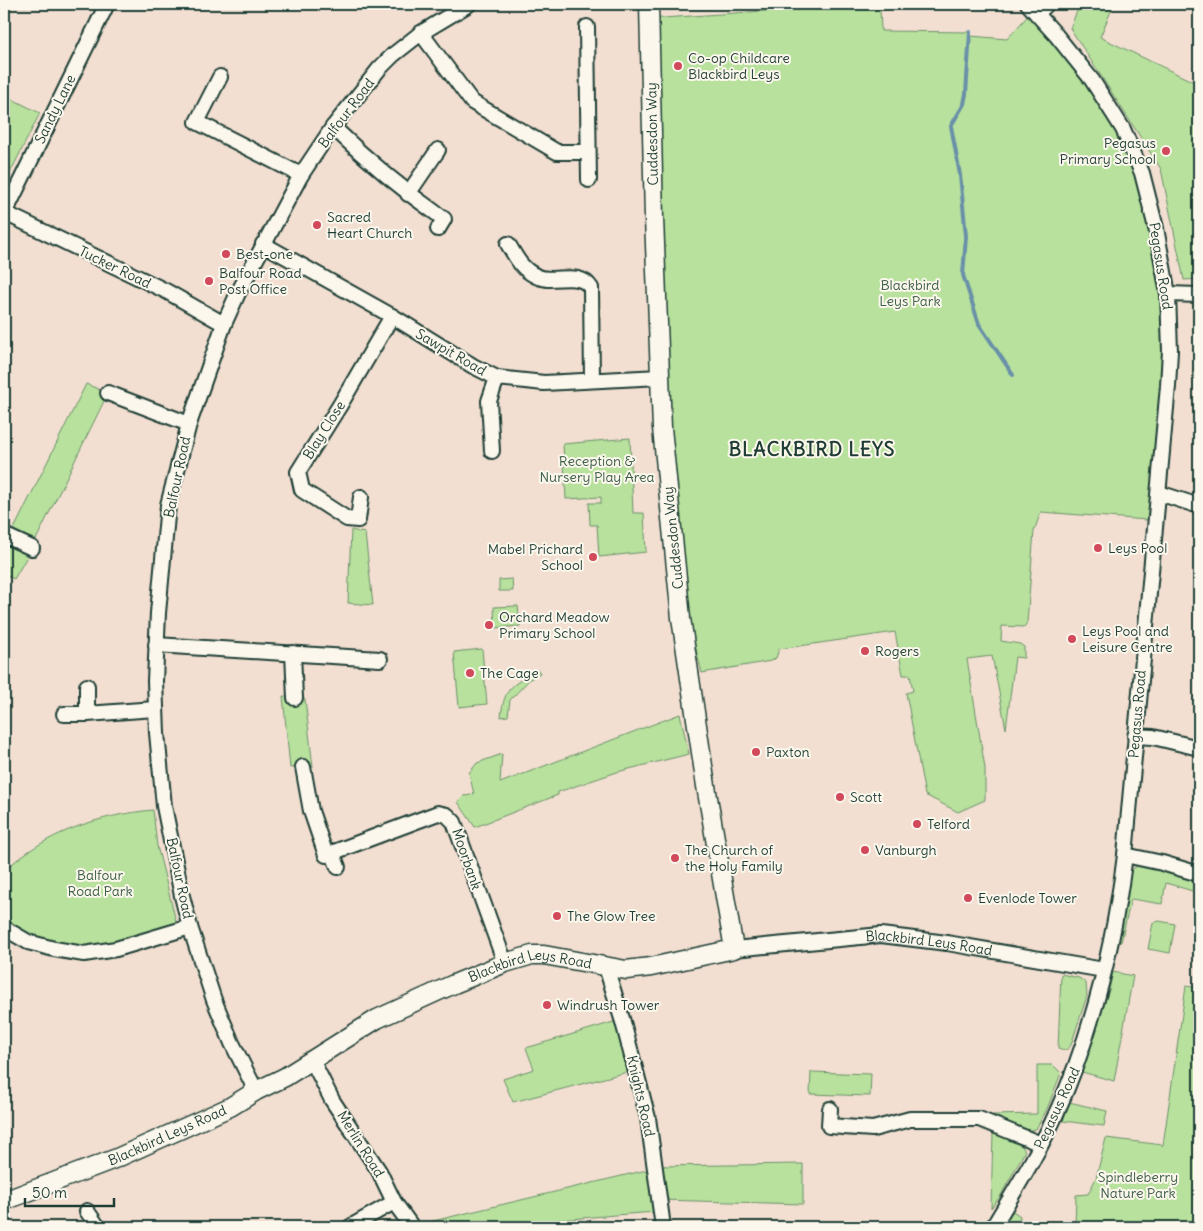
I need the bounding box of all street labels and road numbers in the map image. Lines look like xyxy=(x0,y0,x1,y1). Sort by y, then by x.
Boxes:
street label: Sandy Lane xyxy=(31,72,79,146)
street label: Balfour Road xyxy=(314,75,378,151)
street label: Cuddesdon Way xyxy=(642,82,662,186)
street label: Pegasus Road xyxy=(1145,221,1177,311)
street label: Tucker Road xyxy=(76,242,154,292)
street label: Sawpit Road xyxy=(412,325,490,379)
street label: Blay Close xyxy=(299,397,349,463)
street label: Balfour Road xyxy=(160,435,194,519)
street label: Cuddesdon Way xyxy=(659,486,687,590)
street label: Pegasus Road xyxy=(1124,669,1150,759)
street label: Moorbank xyxy=(448,826,486,892)
street label: Balfour Road xyxy=(163,836,197,920)
street label: Blackbird Leys Road xyxy=(865,926,994,960)
street label: Blackbird Leys Road xyxy=(466,945,593,986)
street label: Knights Road xyxy=(623,1054,659,1138)
street label: Pegasus Road xyxy=(1030,1064,1084,1152)
street label: Blackbird Leys Road xyxy=(106,1101,229,1170)
street label: Merlin Road xyxy=(333,1107,389,1181)

